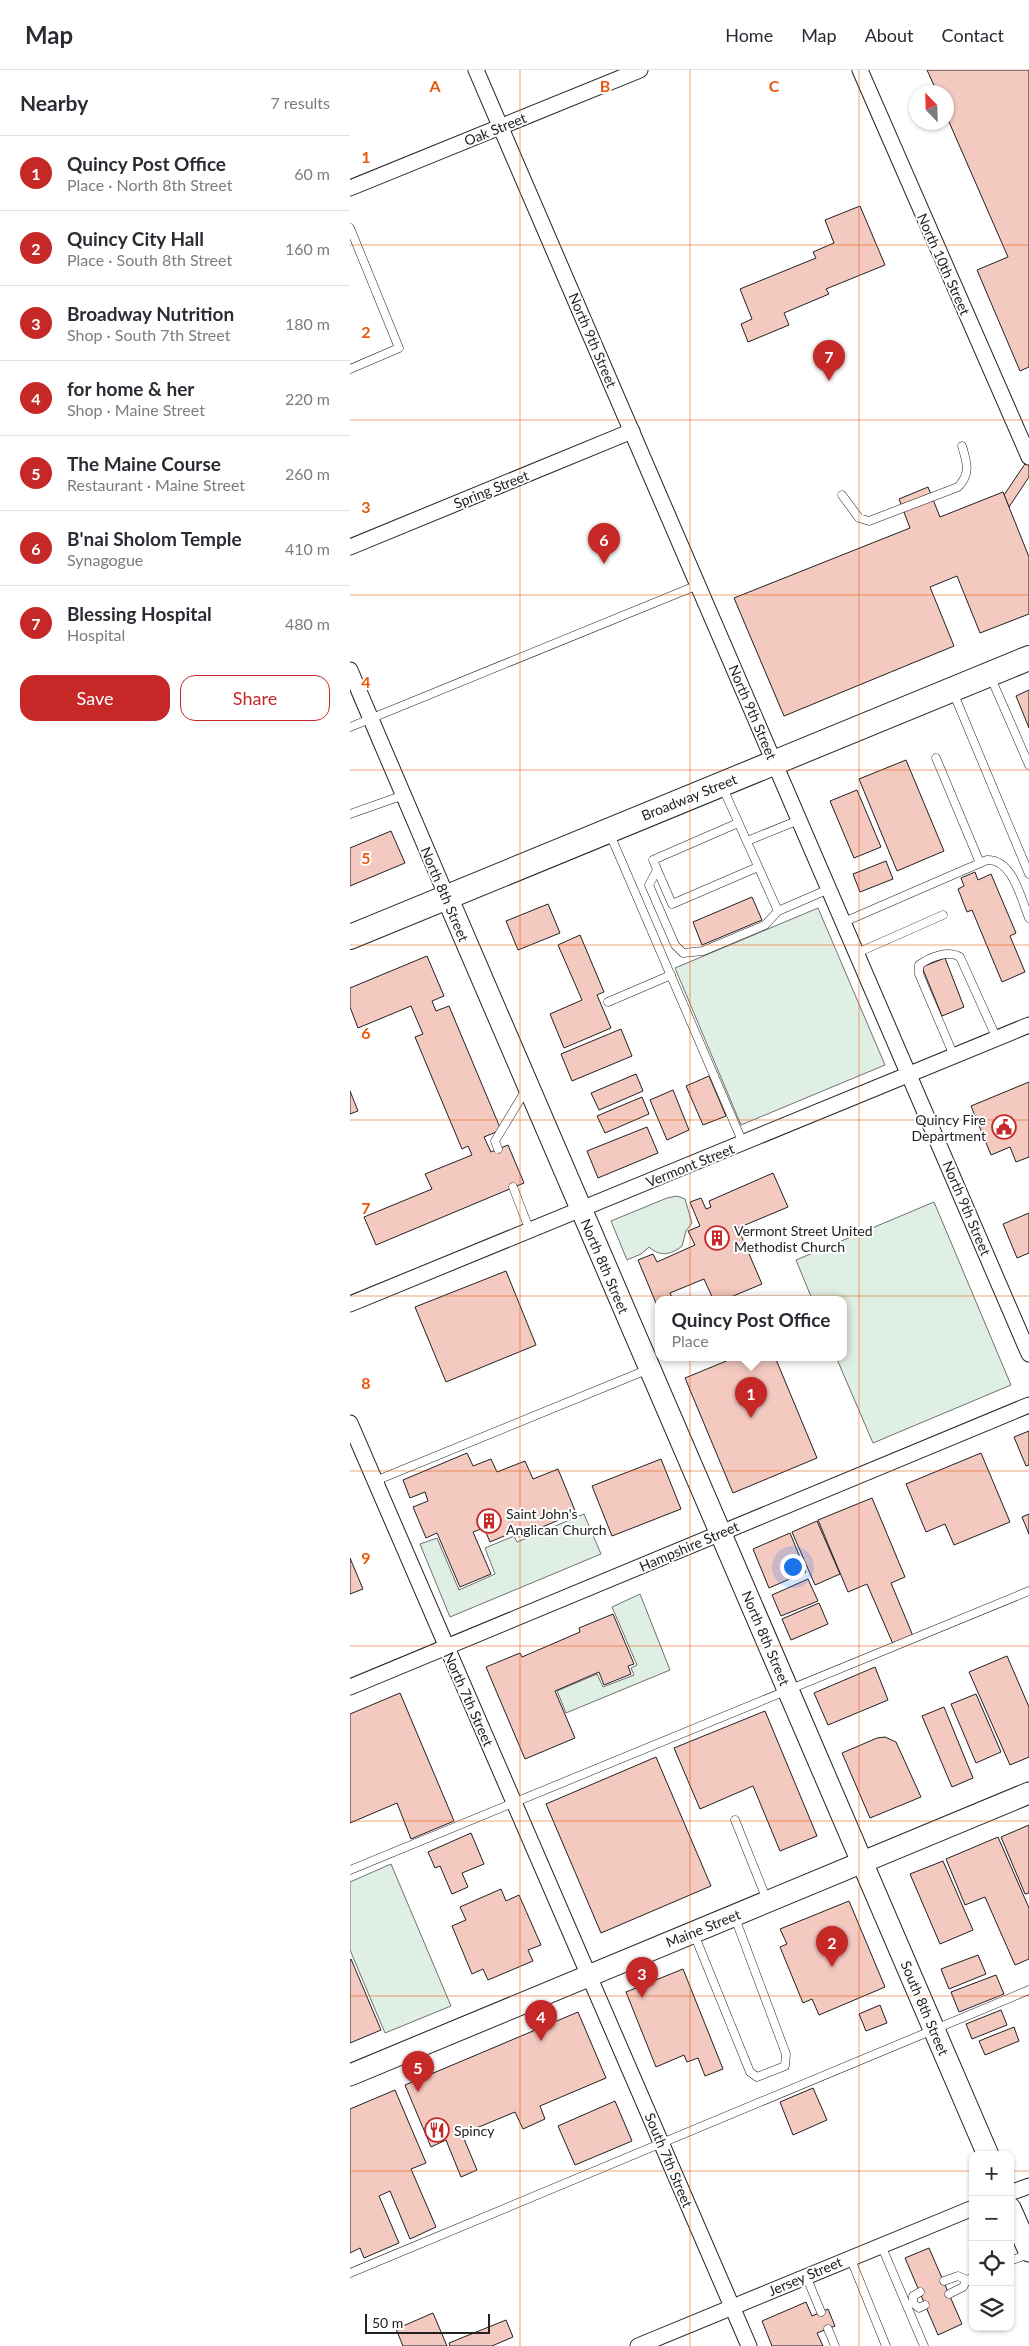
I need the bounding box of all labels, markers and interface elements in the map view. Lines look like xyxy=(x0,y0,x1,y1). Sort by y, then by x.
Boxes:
text: Map xyxy=(25,20,73,49)
text: Home xyxy=(725,24,773,46)
text: Map xyxy=(801,24,837,46)
text: About xyxy=(865,24,914,46)
text: Contact xyxy=(942,24,1004,46)
text: A xyxy=(428,76,441,95)
text: B xyxy=(600,76,610,95)
text: C xyxy=(769,76,780,95)
north arrow xyxy=(909,85,954,130)
text: Nearby xyxy=(20,90,88,115)
text: 7 results xyxy=(270,93,330,112)
street label: Oak Street xyxy=(461,109,529,149)
text: 1 xyxy=(361,147,371,166)
text: Quincy Post Office xyxy=(67,152,226,175)
text: 1 xyxy=(31,164,41,183)
text: 60 m xyxy=(294,164,330,183)
text: Place · North 8th Street xyxy=(67,175,232,194)
street label: North 10th Street xyxy=(914,211,974,317)
text: Quincy City Hall xyxy=(67,227,204,250)
text: 2 xyxy=(31,239,41,258)
text: 160 m xyxy=(285,239,330,258)
text: Place · South 8th Street xyxy=(67,250,232,269)
street label: North 9th Street xyxy=(565,290,621,390)
text: Broadway Nutrition xyxy=(67,302,234,325)
text: 3 xyxy=(31,314,41,333)
text: 180 m xyxy=(285,314,330,333)
text: 2 xyxy=(361,322,371,341)
text: Shop · South 7th Street xyxy=(67,325,230,344)
pin: 7 xyxy=(813,340,845,381)
text: for home & her xyxy=(67,377,194,400)
text: 4 xyxy=(31,389,41,408)
text: 220 m xyxy=(285,389,330,408)
text: Shop · Maine Street xyxy=(67,400,205,419)
text: The Maine Course xyxy=(67,452,221,475)
text: 5 xyxy=(31,464,41,483)
text: 260 m xyxy=(285,464,330,483)
street label: Spring Street xyxy=(451,466,531,512)
text: Restaurant · Maine Street xyxy=(67,475,245,494)
text: 3 xyxy=(361,497,371,516)
pin: 6 xyxy=(588,523,620,564)
text: B'nai Sholom Temple xyxy=(67,527,242,550)
text: 6 xyxy=(31,539,41,558)
text: 410 m xyxy=(285,539,330,558)
text: Synagogue xyxy=(67,550,143,569)
text: Blessing Hospital xyxy=(67,602,212,625)
text: 7 xyxy=(31,614,41,633)
text: 480 m xyxy=(285,614,330,633)
text: Hospital xyxy=(67,625,125,644)
street label: North 9th Street xyxy=(725,662,781,762)
text: 4 xyxy=(361,672,371,691)
button: Save xyxy=(20,675,170,721)
button: Share xyxy=(180,675,330,721)
street label: Broadway Street xyxy=(639,770,739,824)
street label: North 8th Street xyxy=(417,844,473,944)
text: 5 xyxy=(361,848,371,867)
text: 6 xyxy=(361,1023,371,1042)
place label: Quincy Fire Department xyxy=(911,1111,986,1144)
public building icon: Quincy Fire Department xyxy=(991,1114,1017,1140)
street label: Vermont Street xyxy=(643,1140,737,1190)
street label: North 9th Street xyxy=(939,1158,995,1258)
text: 7 xyxy=(361,1198,371,1217)
street label: North 8th Street xyxy=(577,1216,633,1316)
place label: Vermont Street United Methodist Church xyxy=(734,1222,873,1255)
building icon: Vermont Street United Methodist Church xyxy=(704,1225,730,1251)
popup xyxy=(655,1296,847,1361)
text: Quincy Post Office xyxy=(671,1308,831,1331)
text: Place xyxy=(671,1331,709,1350)
text: 8 xyxy=(361,1373,371,1392)
pin: 1 xyxy=(735,1377,767,1418)
place label: Saint John's Anglican Church xyxy=(506,1505,607,1538)
building icon: Saint John's Anglican Church xyxy=(476,1508,502,1534)
street label: Hampshire Street xyxy=(637,1517,741,1575)
text: 9 xyxy=(361,1548,371,1567)
your location xyxy=(780,1554,806,1580)
street label: North 8th Street xyxy=(738,1588,794,1688)
street label: North 7th Street xyxy=(441,1649,497,1749)
street label: Maine Street xyxy=(663,1905,743,1951)
pin: 2 xyxy=(816,1926,848,1967)
pin: 3 xyxy=(626,1957,658,1998)
street label: South 8th Street xyxy=(897,1958,953,2058)
pin: 4 xyxy=(525,2000,557,2041)
pin: 5 xyxy=(402,2051,434,2092)
street label: South 7th Street xyxy=(641,2110,697,2210)
restaurant icon: Spincy xyxy=(424,2117,450,2143)
place label: Spincy xyxy=(454,2122,495,2139)
map controls xyxy=(969,2151,1014,2331)
button: + xyxy=(969,2151,1014,2196)
button: − xyxy=(969,2196,1014,2241)
button: locate xyxy=(969,2241,1014,2286)
street label: Jersey Street xyxy=(765,2253,845,2299)
button: layers xyxy=(969,2286,1014,2331)
scale bar xyxy=(365,2311,490,2334)
text: 50 m xyxy=(372,2314,403,2331)

